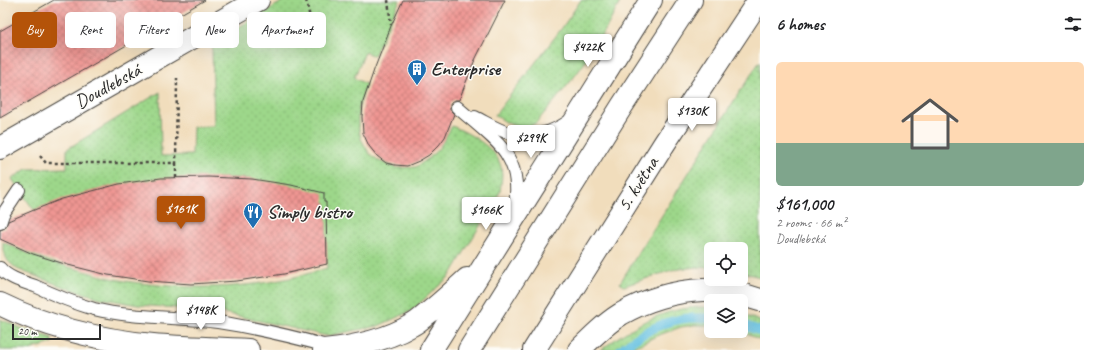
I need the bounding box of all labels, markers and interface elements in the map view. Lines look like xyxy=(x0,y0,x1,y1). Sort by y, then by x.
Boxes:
chip: Buy xyxy=(12,12,57,48)
chip: Rent xyxy=(65,12,116,48)
chip: Filters xyxy=(124,12,183,48)
chip: New xyxy=(191,12,239,48)
chip: Apartment xyxy=(247,12,326,48)
icon: filters xyxy=(1062,13,1084,35)
text: 6 homes xyxy=(776,14,824,35)
pin: $422K xyxy=(560,34,616,68)
text: $422K xyxy=(573,39,603,55)
street label: Doudlebská xyxy=(71,57,147,114)
place label: Enterprise xyxy=(431,57,502,81)
building icon: Enterprise xyxy=(406,58,428,86)
icon: home xyxy=(894,88,966,160)
pin: $130K xyxy=(664,98,720,132)
text: $130K xyxy=(677,103,707,119)
pin: $299K xyxy=(503,125,559,159)
text: $299K xyxy=(516,130,546,146)
street label: 5. května xyxy=(612,151,665,216)
text: $161,000 xyxy=(776,194,833,215)
pin: $161K xyxy=(153,196,209,230)
pin: $166K xyxy=(458,197,514,231)
place label: Simply bistro xyxy=(267,200,354,224)
text: $161K xyxy=(166,201,196,217)
restaurant icon: Simply bistro xyxy=(242,201,264,229)
text: $166K xyxy=(471,202,501,218)
text: 2 rooms · 66 m² xyxy=(776,215,846,231)
text: Doudlebská xyxy=(776,231,825,247)
map controls xyxy=(704,242,748,338)
button: locate xyxy=(704,242,748,286)
button: layers xyxy=(704,294,748,338)
pin: $148K xyxy=(173,297,229,331)
text: $148K xyxy=(186,302,216,318)
scale bar xyxy=(12,322,101,341)
text: 20 m xyxy=(18,324,37,338)

